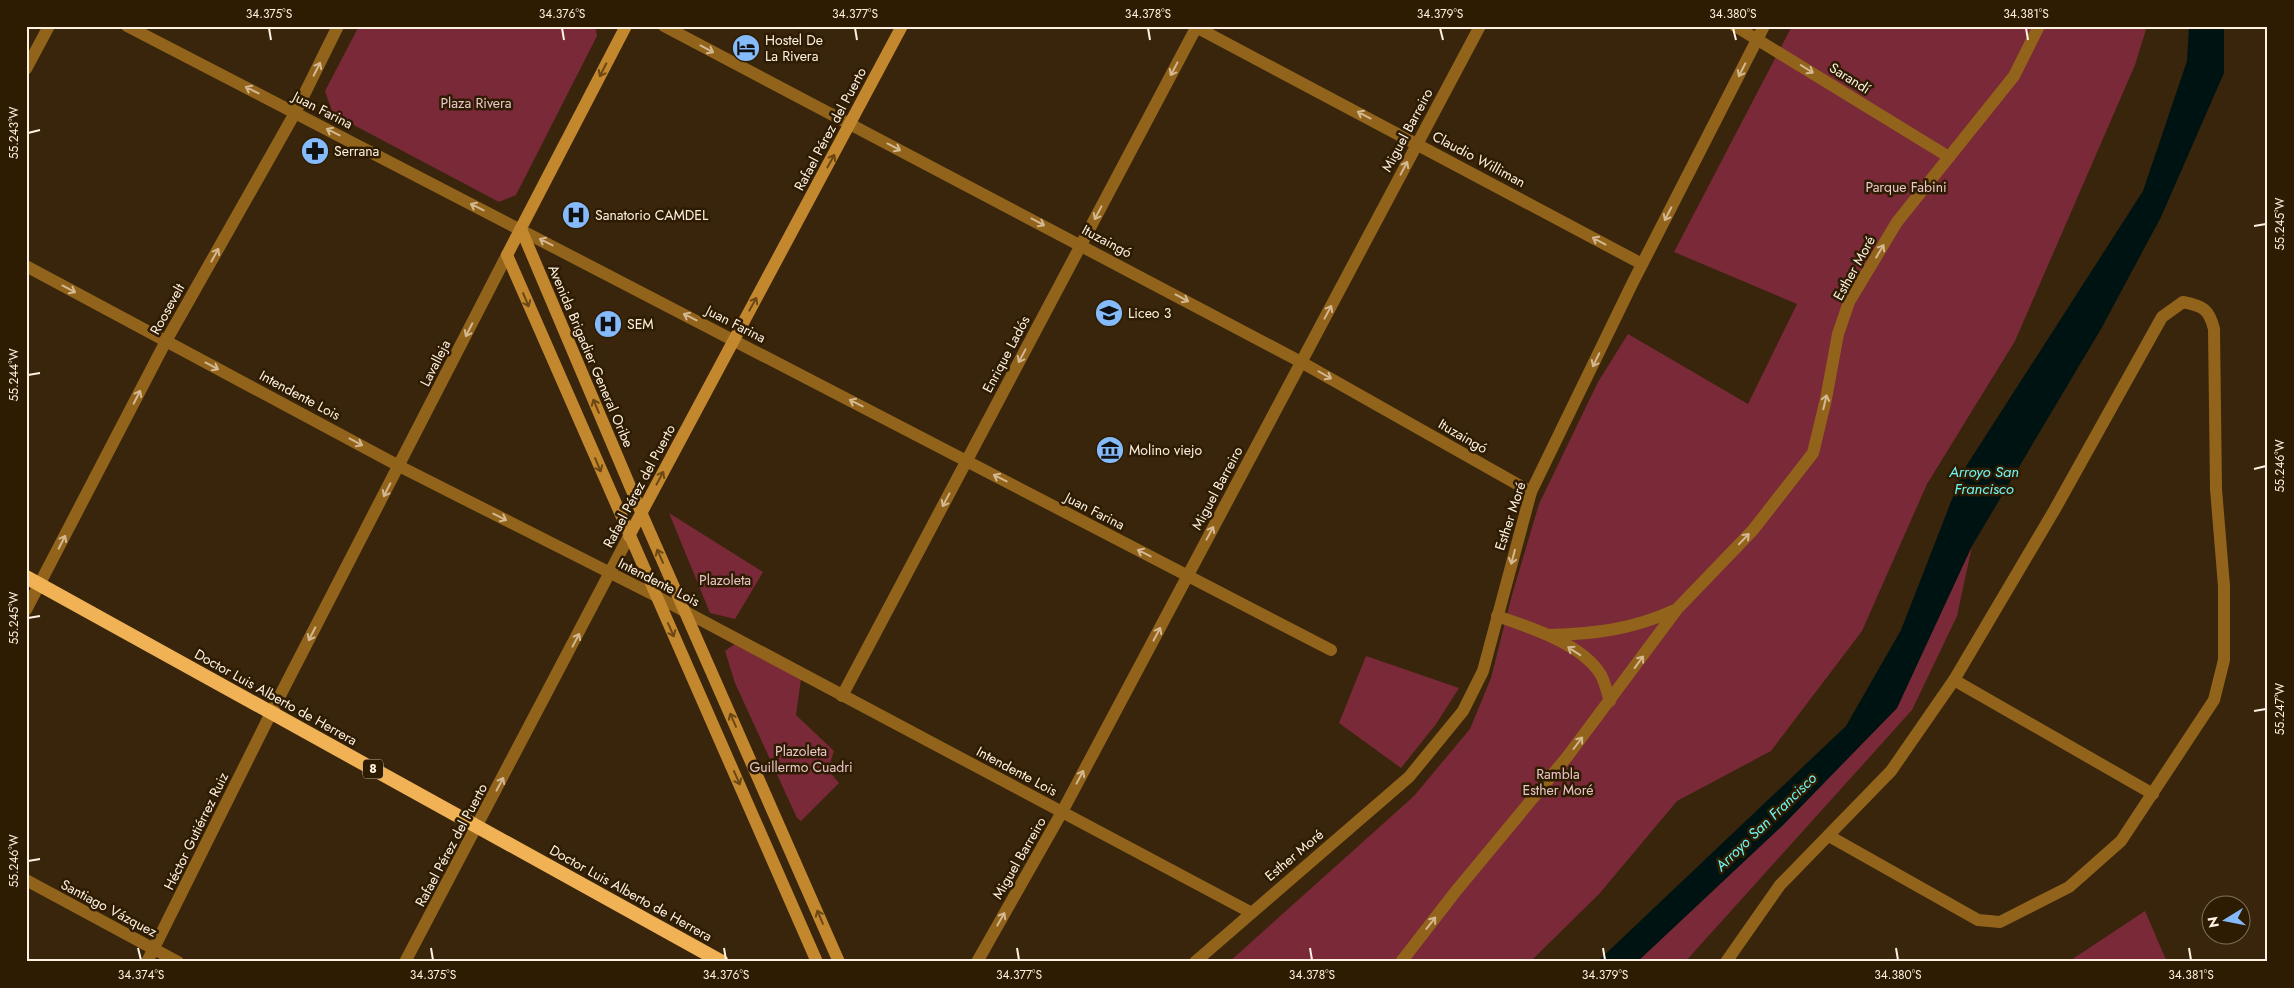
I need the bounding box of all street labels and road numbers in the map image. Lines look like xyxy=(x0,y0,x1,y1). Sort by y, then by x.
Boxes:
street label: Sarandí xyxy=(1826,58,1875,99)
street label: Rafael Pérez del Puerto xyxy=(789,64,871,194)
street label: Miguel Barreiro xyxy=(1377,84,1438,175)
street label: Juan Farina xyxy=(288,85,356,134)
street label: Claudio Williman xyxy=(1429,126,1529,192)
street label: Ituzaingó xyxy=(1078,220,1136,263)
street label: Esther Moré xyxy=(1828,232,1880,304)
street label: Avenida Brigadier General Oribe xyxy=(543,262,639,450)
street label: Roosevelt xyxy=(145,279,190,338)
street label: Juan Farina xyxy=(701,299,769,348)
street label: Enrique Ladós xyxy=(977,312,1035,396)
street label: Lavalleja xyxy=(415,336,455,390)
street label: Intendente Lois xyxy=(256,365,344,425)
street label: Ituzaingó xyxy=(1435,414,1492,458)
street label: Rafael Pérez del Puerto xyxy=(598,421,680,551)
street label: Miguel Barreiro xyxy=(1187,442,1248,533)
street label: Esther Moré xyxy=(1490,479,1530,553)
street label: Juan Farina xyxy=(1060,486,1128,535)
street label: Intendente Lois xyxy=(615,553,704,611)
street label: Doctor Luis Alberto de Herrera xyxy=(191,644,361,750)
street label: Intendente Lois xyxy=(973,741,1061,801)
road number: 8 xyxy=(363,760,383,779)
street label: Héctor Gutiérrez Ruiz xyxy=(159,768,233,893)
street label: Rafael Pérez del Puerto xyxy=(410,780,492,910)
street label: Miguel Barreiro xyxy=(987,813,1051,903)
street label: Esther Moré xyxy=(1260,825,1328,885)
street label: Doctor Luis Alberto de Herrera xyxy=(546,840,716,946)
street label: Santiago Vázquez xyxy=(57,874,161,942)

